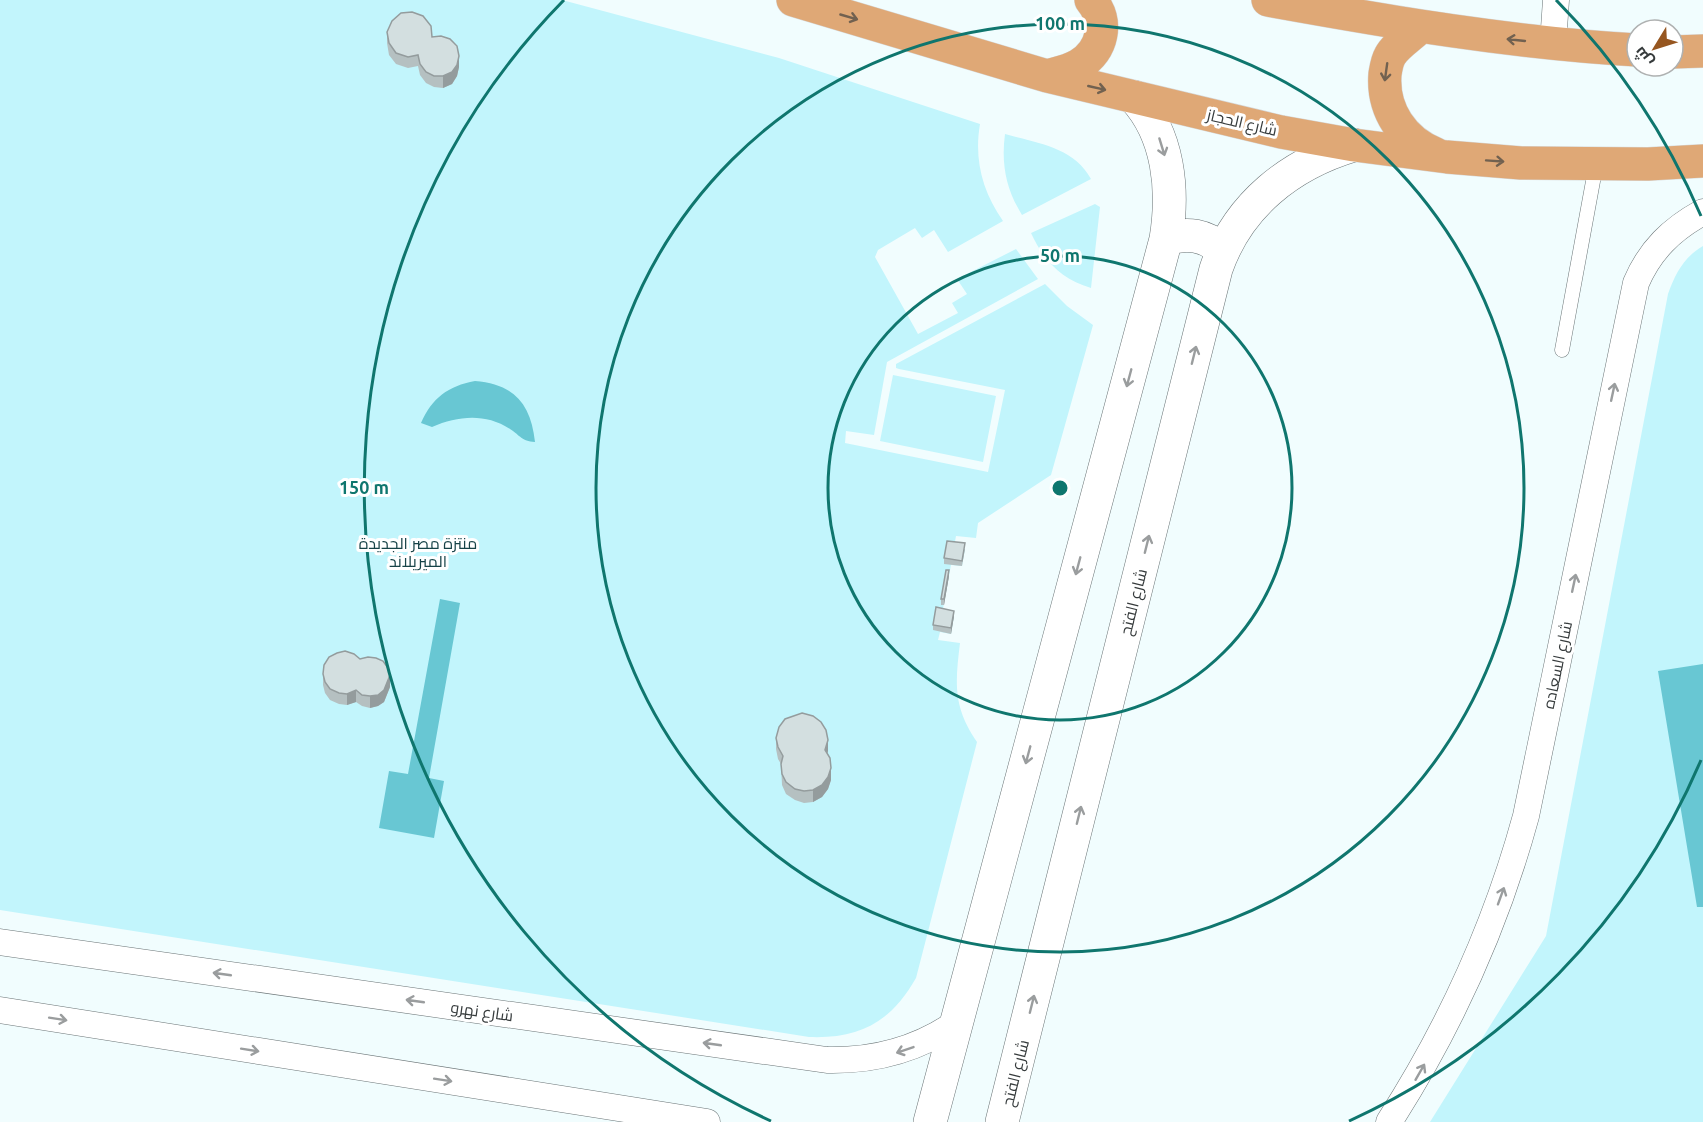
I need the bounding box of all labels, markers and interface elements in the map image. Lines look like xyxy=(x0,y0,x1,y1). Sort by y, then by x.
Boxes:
one-way arrow xyxy=(839,12,858,23)
text: 100 m xyxy=(1035,13,1085,33)
north arrow xyxy=(1625,18,1685,78)
one-way arrow xyxy=(1507,34,1526,45)
text: ش xyxy=(1630,43,1657,71)
one-way arrow xyxy=(1381,62,1392,82)
one-way arrow xyxy=(1087,82,1106,94)
street label: شارع الحجاز xyxy=(1203,105,1279,142)
one-way arrow xyxy=(1157,137,1168,156)
one-way arrow xyxy=(1484,156,1504,167)
text: 50 m xyxy=(1040,245,1080,265)
one-way arrow xyxy=(1189,346,1201,365)
one-way arrow xyxy=(1123,368,1134,387)
one-way arrow xyxy=(1608,383,1619,402)
text: 150 m xyxy=(339,477,389,497)
centre of rings xyxy=(1050,478,1070,498)
park label: منتزة مصر الجديدة الميريلاند xyxy=(359,534,477,571)
one-way arrow xyxy=(1142,535,1154,554)
one-way arrow xyxy=(1072,557,1083,576)
street label: شارع الفتح xyxy=(1116,567,1153,638)
one-way arrow xyxy=(1569,574,1580,593)
street label: شارع السعاده xyxy=(1539,620,1578,711)
one-way arrow xyxy=(1022,745,1033,764)
one-way arrow xyxy=(1074,806,1086,825)
one-way arrow xyxy=(1497,887,1508,905)
one-way arrow xyxy=(213,968,232,979)
one-way arrow xyxy=(1027,995,1038,1014)
one-way arrow xyxy=(406,996,425,1007)
street label: شارع نهرو xyxy=(449,998,514,1027)
one-way arrow xyxy=(47,1014,67,1025)
one-way arrow xyxy=(703,1038,722,1049)
street label: شارع الفتح xyxy=(998,1038,1035,1109)
one-way arrow xyxy=(240,1044,260,1055)
one-way arrow xyxy=(896,1045,914,1056)
one-way arrow xyxy=(1414,1064,1426,1081)
one-way arrow xyxy=(433,1075,452,1086)

